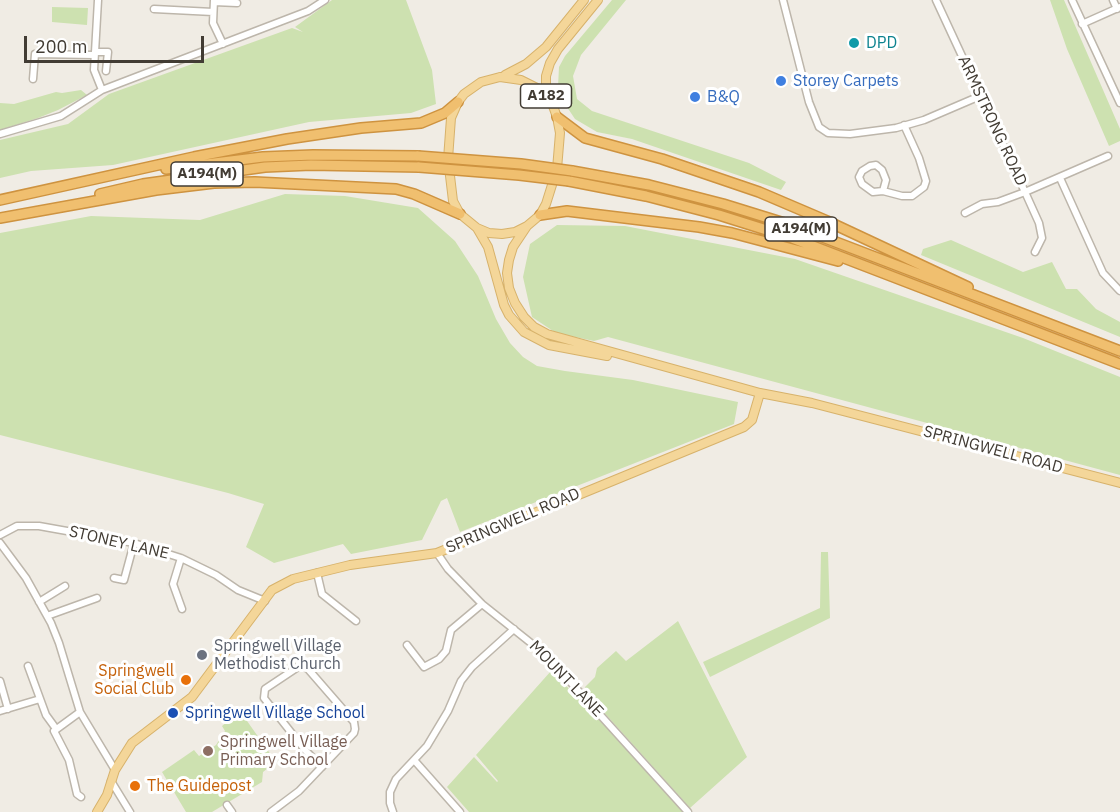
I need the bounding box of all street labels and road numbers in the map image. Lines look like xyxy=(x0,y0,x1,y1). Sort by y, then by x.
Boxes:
street label: ARMSTRONG ROAD xyxy=(953,53,1031,189)
road number: A182 xyxy=(520,84,572,108)
road number: A194(M) xyxy=(171,162,243,186)
road number: A194(M) xyxy=(765,217,837,241)
street label: SPRINGWELL ROAD xyxy=(921,422,1065,478)
street label: SPRINGWELL ROAD xyxy=(443,484,583,558)
street label: STONEY LANE xyxy=(67,522,171,564)
street label: MOUNT LANE xyxy=(525,637,607,721)

